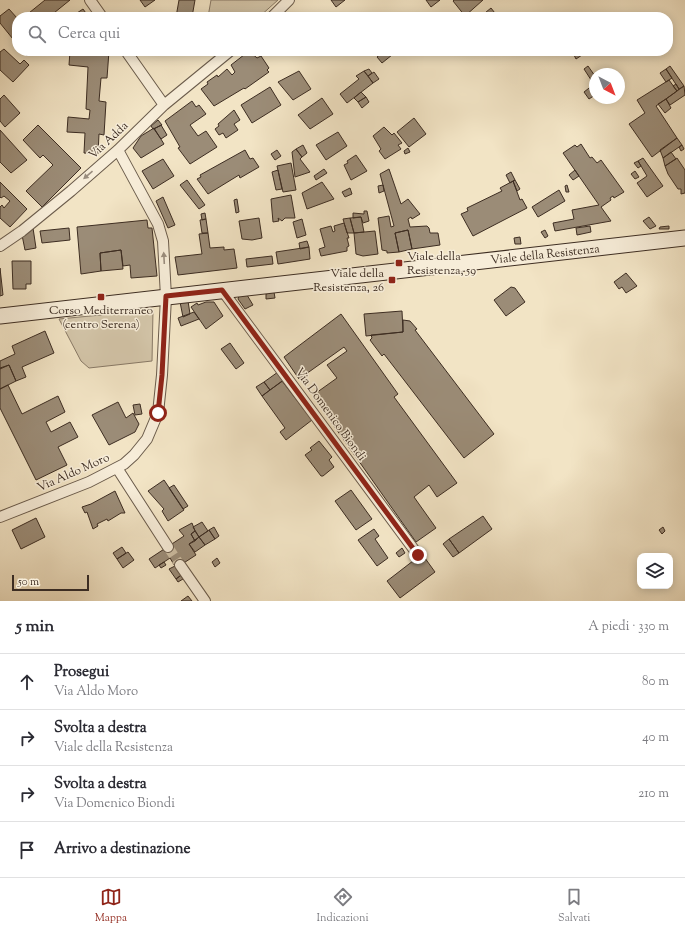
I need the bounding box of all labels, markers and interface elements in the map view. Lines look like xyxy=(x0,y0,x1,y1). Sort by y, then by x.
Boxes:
search box xyxy=(12,12,673,56)
icon: search xyxy=(26,23,48,45)
text: Cerca qui xyxy=(58,24,120,45)
north arrow xyxy=(589,68,625,104)
street label: Via Adda xyxy=(85,117,133,164)
one-way arrow xyxy=(83,171,94,180)
street label: Viale della Resistenza xyxy=(490,240,601,270)
place label: Viale della Resistenza, 59 xyxy=(407,248,476,280)
one-way arrow xyxy=(160,252,167,264)
marker: Viale della Resistenza, 59 xyxy=(394,258,404,268)
place label: Viale della Resistenza, 26 xyxy=(313,265,384,297)
marker: Viale della Resistenza, 26 xyxy=(387,275,397,285)
marker: Corso Mediterraneo (centro Serena) xyxy=(96,292,106,302)
place label: Corso Mediterraneo (centro Serena) xyxy=(49,302,154,334)
street label: Via Domenico Biondi xyxy=(290,364,371,465)
route start xyxy=(149,404,167,422)
street label: Via Aldo Moro xyxy=(34,449,113,497)
route end xyxy=(409,546,427,564)
map controls xyxy=(637,553,673,589)
button: layers xyxy=(637,553,673,589)
scale bar xyxy=(12,573,89,592)
text: 50 m xyxy=(18,574,39,590)
text: 5 min xyxy=(16,615,54,639)
text: A piedi · 330 m xyxy=(588,618,669,636)
text: Prosegui xyxy=(54,662,109,683)
icon: ahead xyxy=(16,671,38,693)
text: 80 m xyxy=(642,673,669,691)
text: Via Aldo Moro xyxy=(54,683,138,701)
text: Svolta a destra xyxy=(54,718,147,739)
icon: right xyxy=(16,727,38,749)
text: 40 m xyxy=(642,729,669,747)
text: Viale della Resistenza xyxy=(54,739,173,757)
text: Svolta a destra xyxy=(54,774,147,795)
icon: right xyxy=(16,783,38,805)
text: 210 m xyxy=(638,785,669,803)
text: Via Domenico Biondi xyxy=(54,795,175,813)
icon: arrive xyxy=(16,839,38,861)
text: Arrivo a destinazione xyxy=(54,839,190,860)
tab: Mappa xyxy=(95,886,127,926)
tab: Indicazioni xyxy=(316,886,369,926)
tab: Salvati xyxy=(558,886,590,926)

